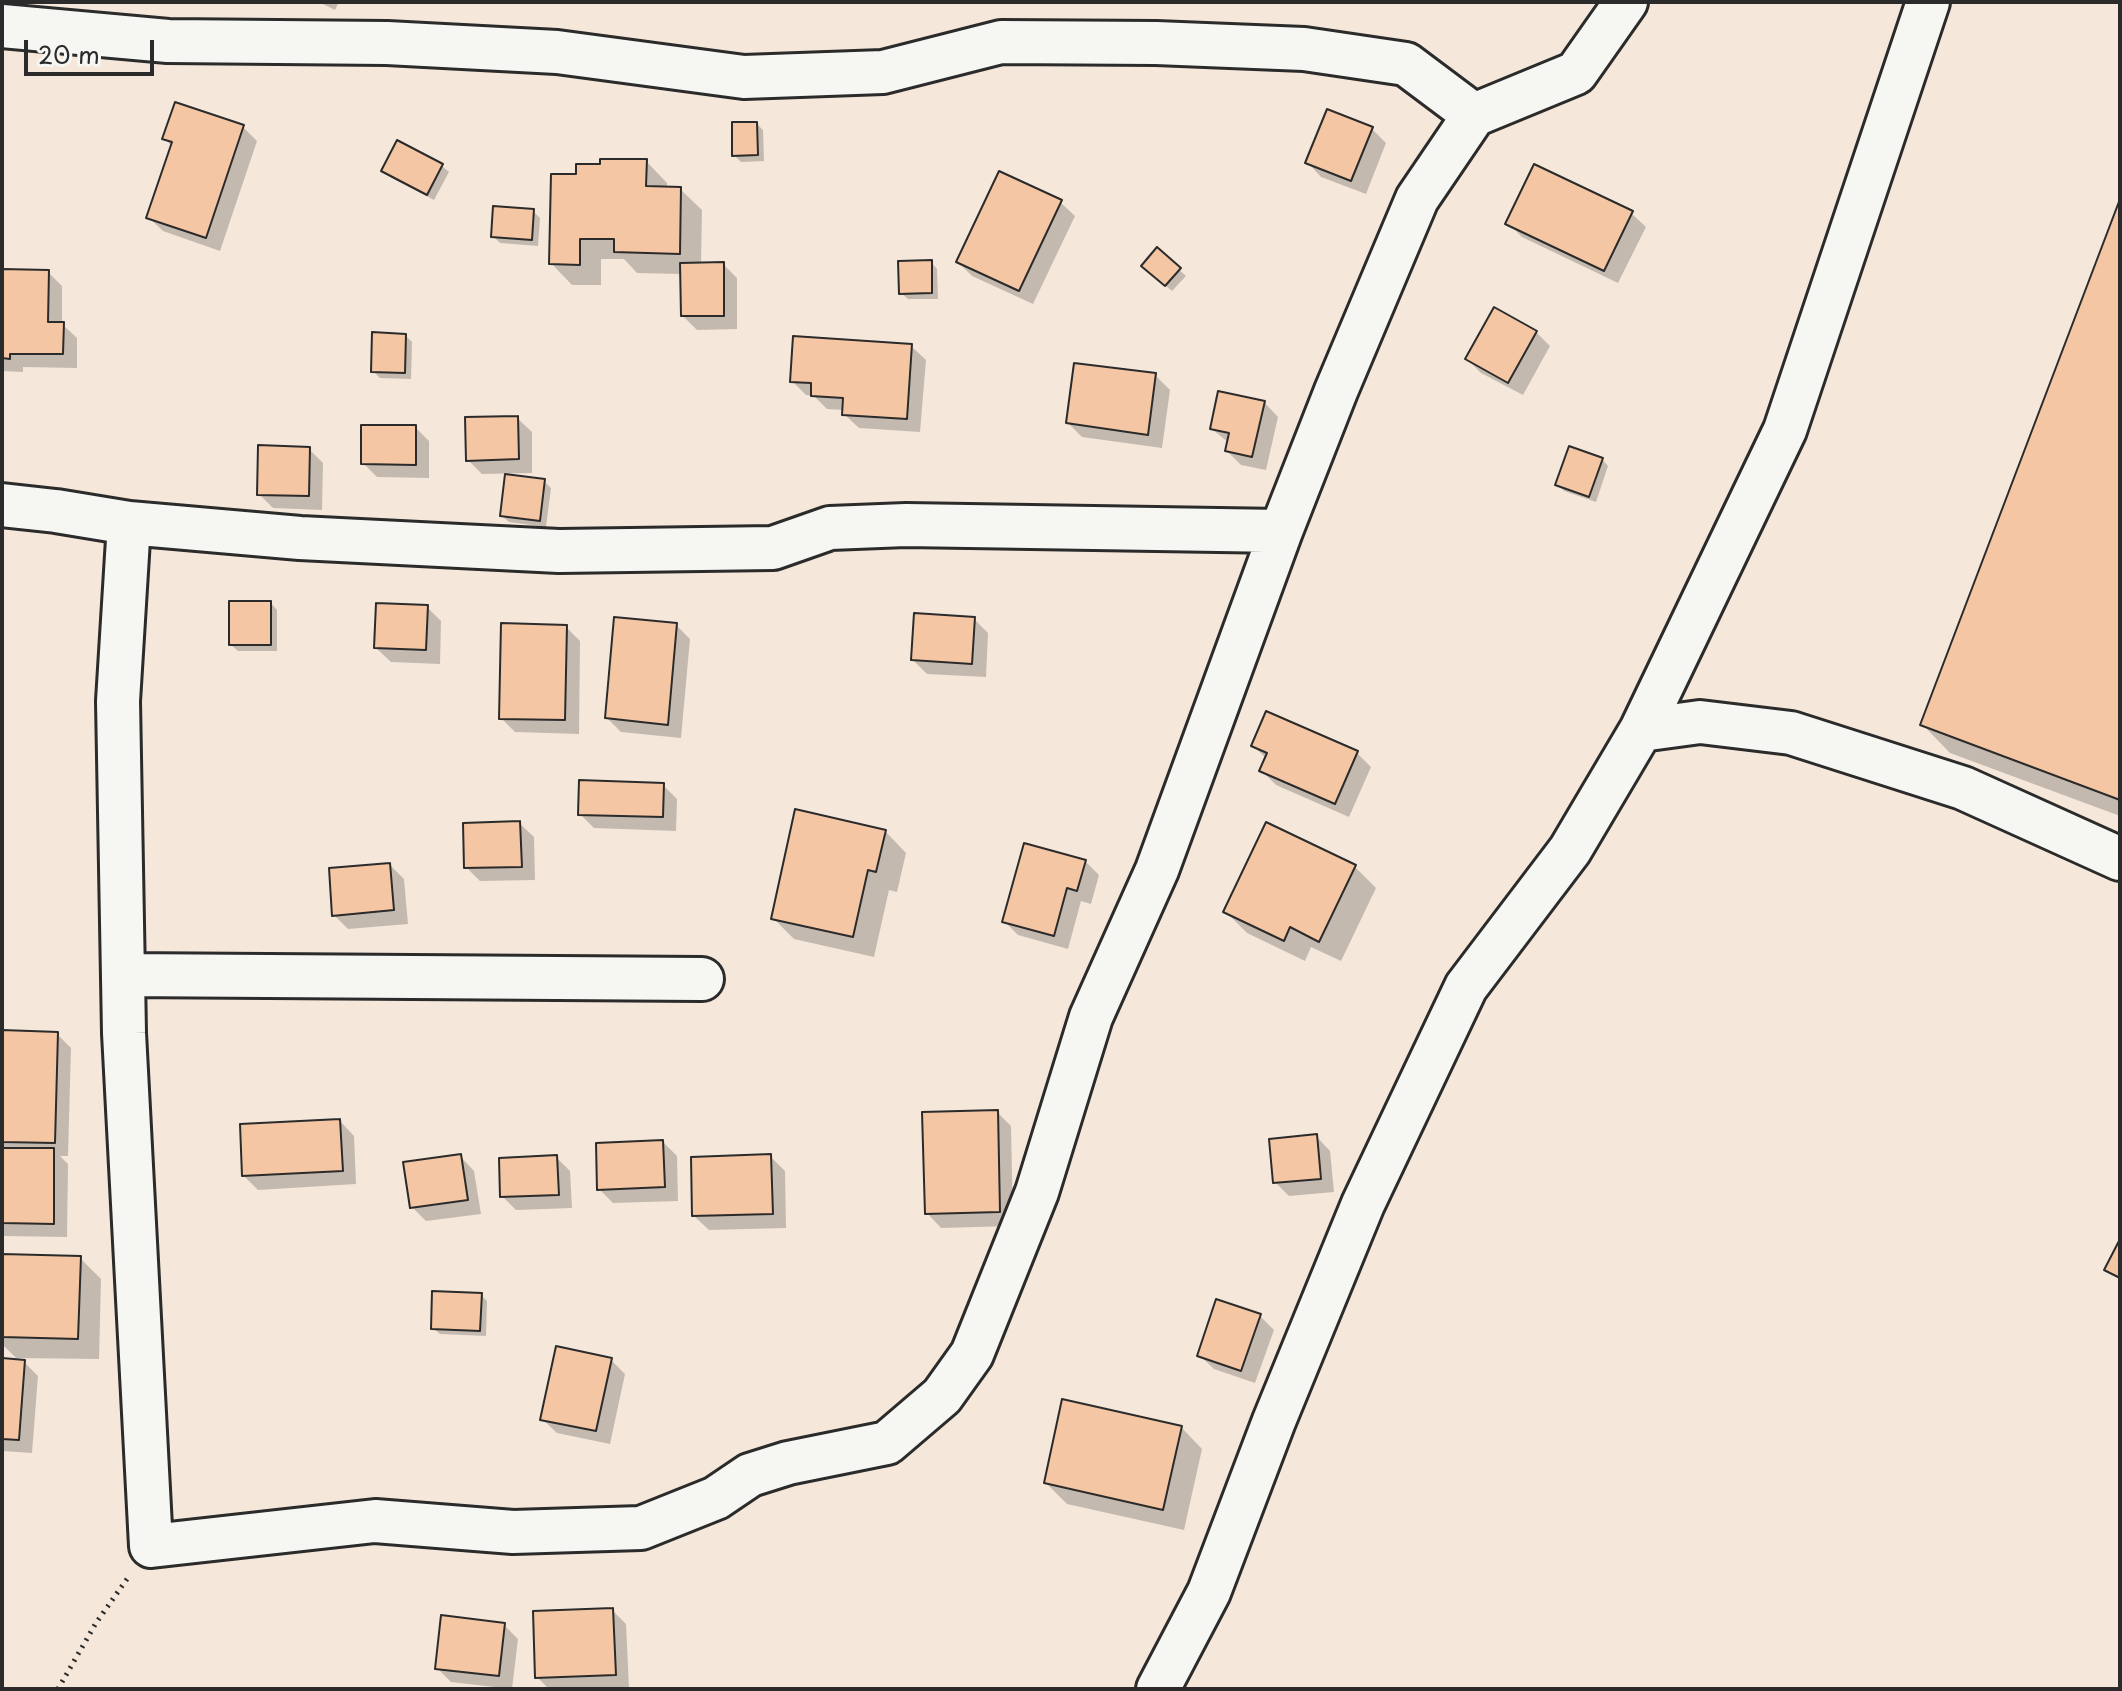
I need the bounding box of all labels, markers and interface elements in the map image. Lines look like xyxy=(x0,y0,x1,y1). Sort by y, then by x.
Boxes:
scale bar xyxy=(28,24,158,74)
text: 20 m xyxy=(38,36,100,72)

